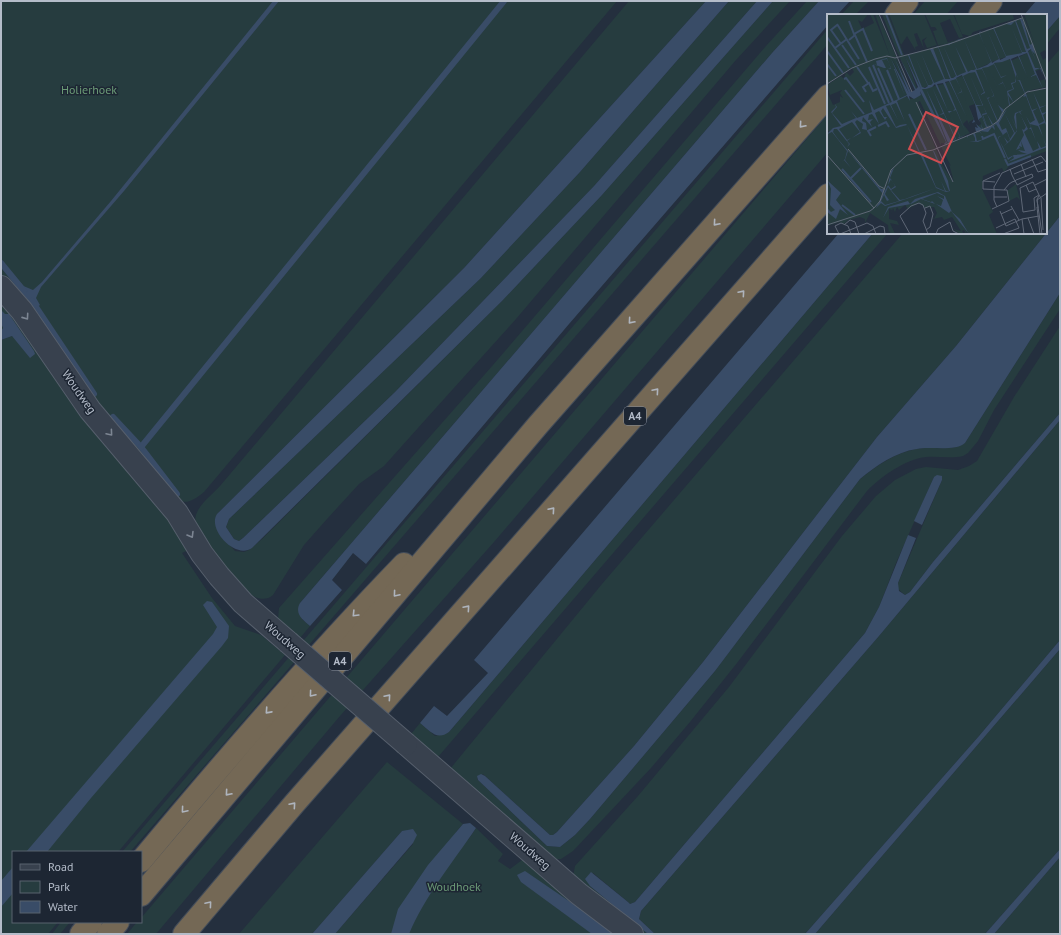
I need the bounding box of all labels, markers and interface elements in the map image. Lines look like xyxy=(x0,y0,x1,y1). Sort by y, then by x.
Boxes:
inset map xyxy=(827,14,1047,234)
park label: Holierhoek xyxy=(61,82,117,97)
one-way arrow xyxy=(800,121,807,128)
one-way arrow xyxy=(714,218,721,226)
one-way arrow xyxy=(737,290,745,298)
one-way arrow xyxy=(21,313,29,320)
one-way arrow xyxy=(628,316,635,323)
street label: Woudweg xyxy=(59,367,100,416)
one-way arrow xyxy=(652,388,659,396)
road number: A4 xyxy=(624,407,646,425)
one-way arrow xyxy=(105,429,112,436)
one-way arrow xyxy=(548,507,555,515)
one-way arrow xyxy=(186,531,193,538)
one-way arrow xyxy=(393,590,400,597)
one-way arrow xyxy=(462,605,469,613)
one-way arrow xyxy=(352,609,360,617)
street label: Woudweg xyxy=(262,618,309,662)
road number: A4 xyxy=(329,652,351,670)
one-way arrow xyxy=(310,689,317,696)
one-way arrow xyxy=(384,694,391,702)
one-way arrow xyxy=(266,706,273,713)
one-way arrow xyxy=(226,788,233,796)
one-way arrow xyxy=(289,803,296,810)
one-way arrow xyxy=(181,805,188,812)
street label: Woudweg xyxy=(507,829,554,873)
legend xyxy=(12,851,142,923)
text: Road xyxy=(48,859,73,874)
text: Park xyxy=(48,879,70,894)
park label: Woudhoek xyxy=(427,879,481,894)
text: Water xyxy=(48,899,78,914)
one-way arrow xyxy=(204,902,211,909)

